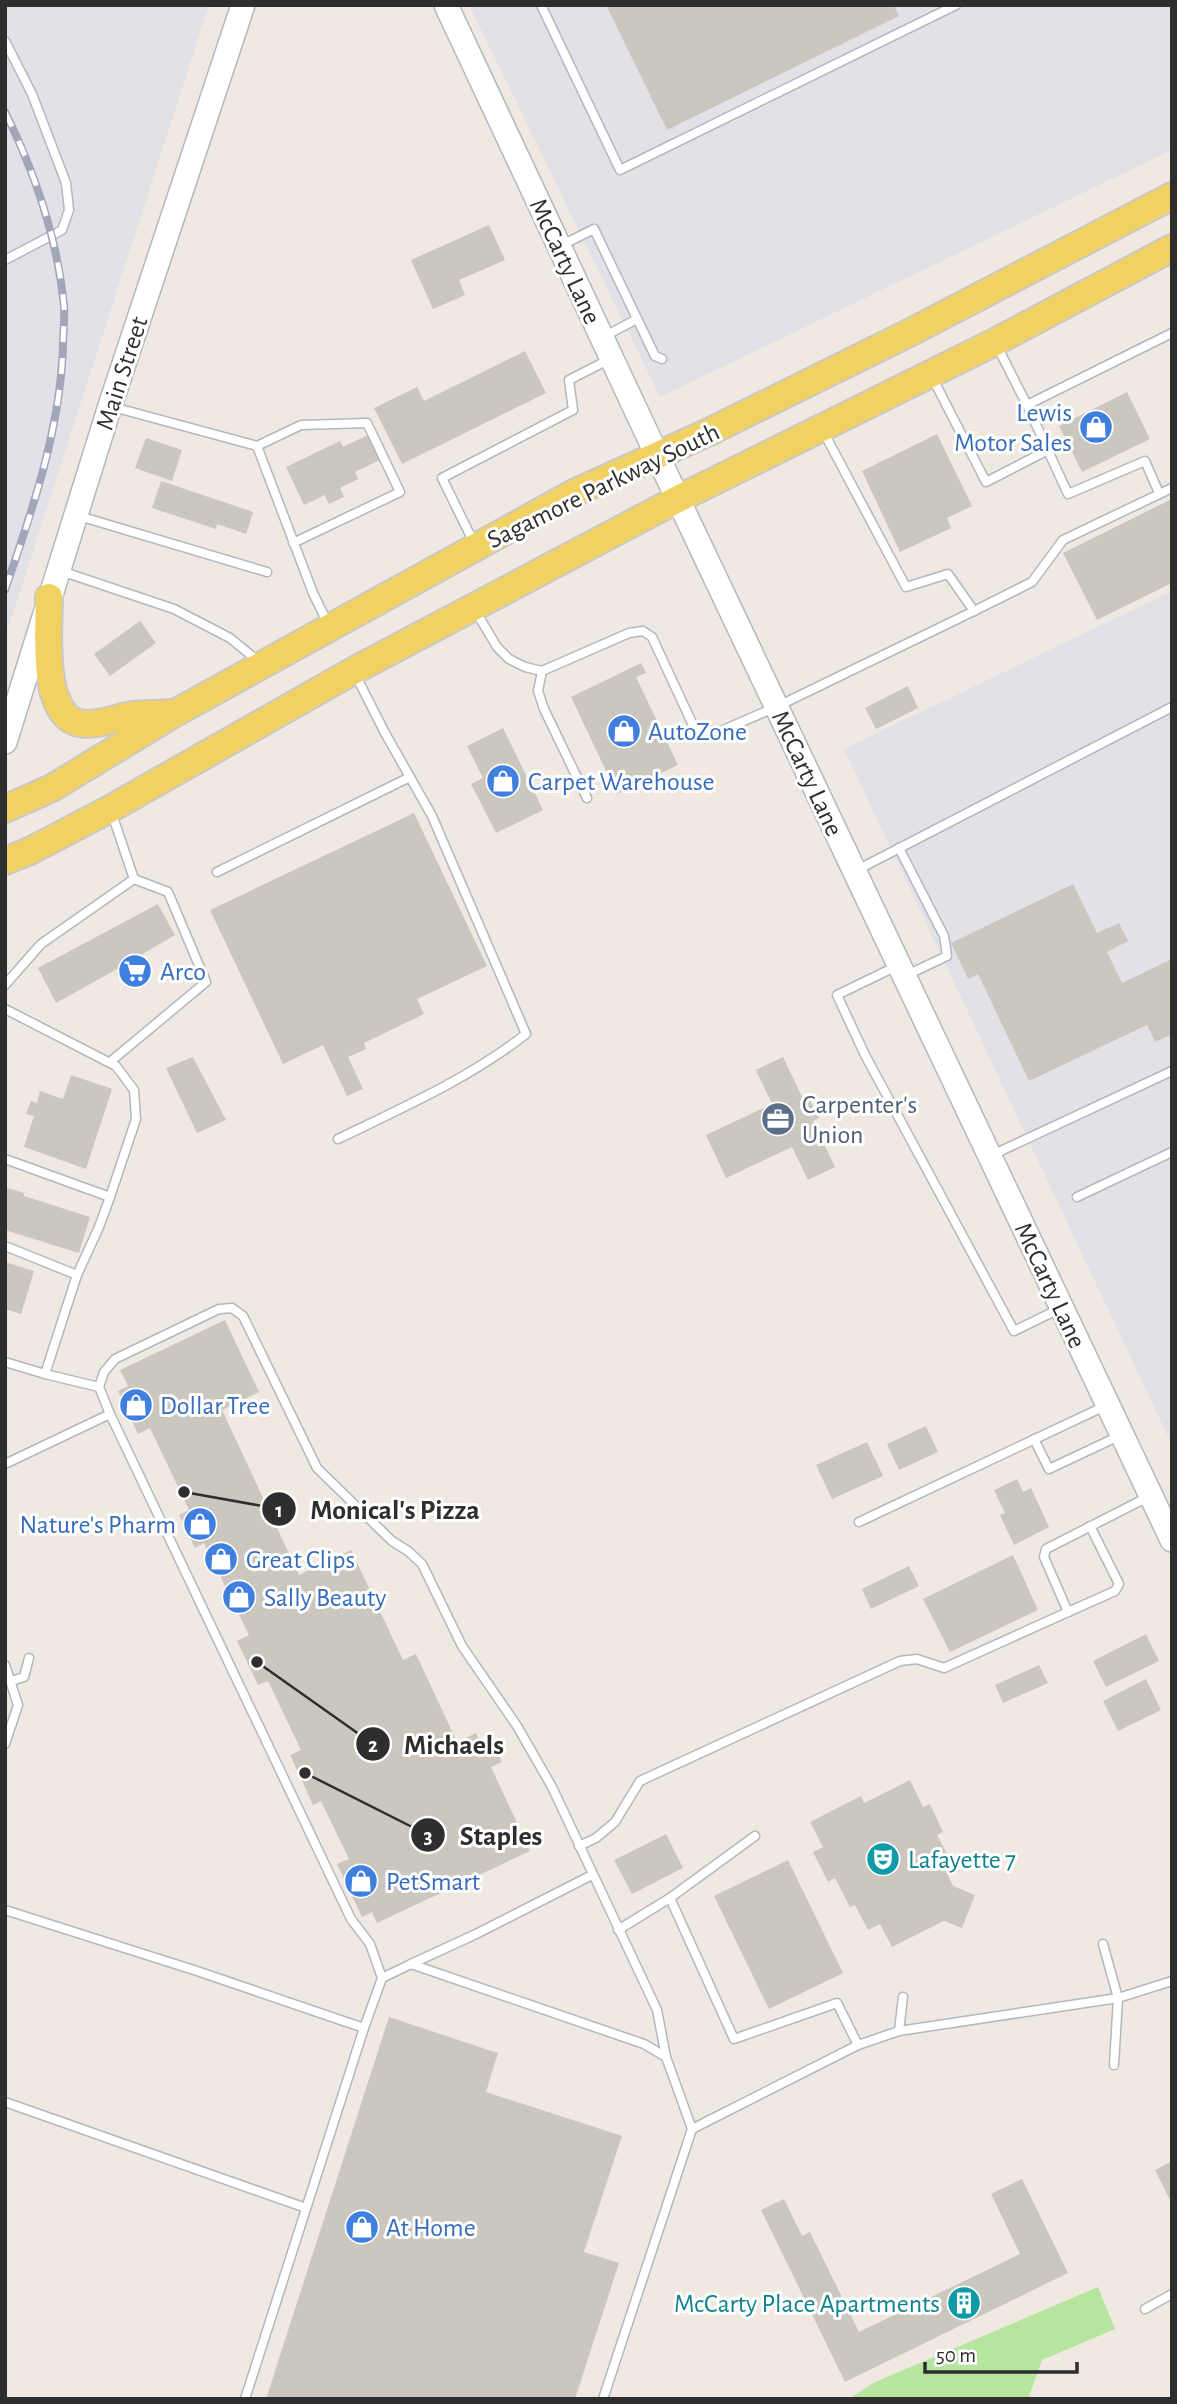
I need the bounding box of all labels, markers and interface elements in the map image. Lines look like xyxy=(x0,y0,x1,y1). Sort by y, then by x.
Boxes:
street label: McCarty Lane xyxy=(525,195,605,328)
street label: Main Street xyxy=(91,313,152,433)
place label: Lewis Motor Sales xyxy=(954,400,1072,456)
shop icon: Lewis Motor Sales xyxy=(1077,408,1115,446)
street label: Sagamore Parkway South xyxy=(483,418,723,553)
street label: McCarty Lane xyxy=(767,707,847,840)
shop icon: AutoZone xyxy=(605,712,643,750)
place label: AutoZone xyxy=(648,719,747,745)
shop icon: Carpet Warehouse xyxy=(484,762,522,800)
place label: Carpet Warehouse xyxy=(528,769,715,795)
supermarket icon: Arco xyxy=(116,952,154,990)
place label: Arco xyxy=(160,959,206,985)
place label: Carpenter's Union xyxy=(802,1092,917,1148)
office icon: Carpenter's Union xyxy=(759,1100,797,1138)
street label: McCarty Lane xyxy=(1010,1219,1090,1352)
shop icon: Dollar Tree xyxy=(117,1386,155,1424)
place label: Dollar Tree xyxy=(160,1393,270,1419)
callout: Monical's Pizza xyxy=(261,1485,493,1534)
text: Monical's Pizza xyxy=(310,1497,480,1525)
text: 1 xyxy=(275,1500,283,1521)
shop icon: Nature's Pharm xyxy=(181,1505,219,1543)
place label: Nature's Pharm xyxy=(20,1512,176,1538)
shop icon: Great Clips xyxy=(202,1540,240,1578)
place label: Great Clips xyxy=(246,1547,355,1573)
shop icon: Sally Beauty xyxy=(220,1578,258,1616)
place label: Sally Beauty xyxy=(264,1585,386,1611)
callout: Michaels xyxy=(356,1720,518,1769)
text: Michaels xyxy=(404,1732,504,1760)
text: 2 xyxy=(368,1735,378,1756)
callout: Staples xyxy=(411,1811,557,1860)
text: Staples xyxy=(460,1823,542,1851)
text: 3 xyxy=(423,1826,433,1847)
theatre icon: Lafayette 7 xyxy=(864,1840,902,1878)
place label: Lafayette 7 xyxy=(908,1847,1016,1873)
shop icon: PetSmart xyxy=(342,1862,380,1900)
place label: PetSmart xyxy=(386,1869,480,1895)
shop icon: At Home xyxy=(343,2208,381,2246)
place label: At Home xyxy=(386,2215,476,2241)
building icon: McCarty Place Apartments xyxy=(945,2284,983,2322)
place label: McCarty Place Apartments xyxy=(674,2291,940,2317)
scale bar xyxy=(925,2330,1077,2374)
text: 50 m xyxy=(936,2345,976,2366)

